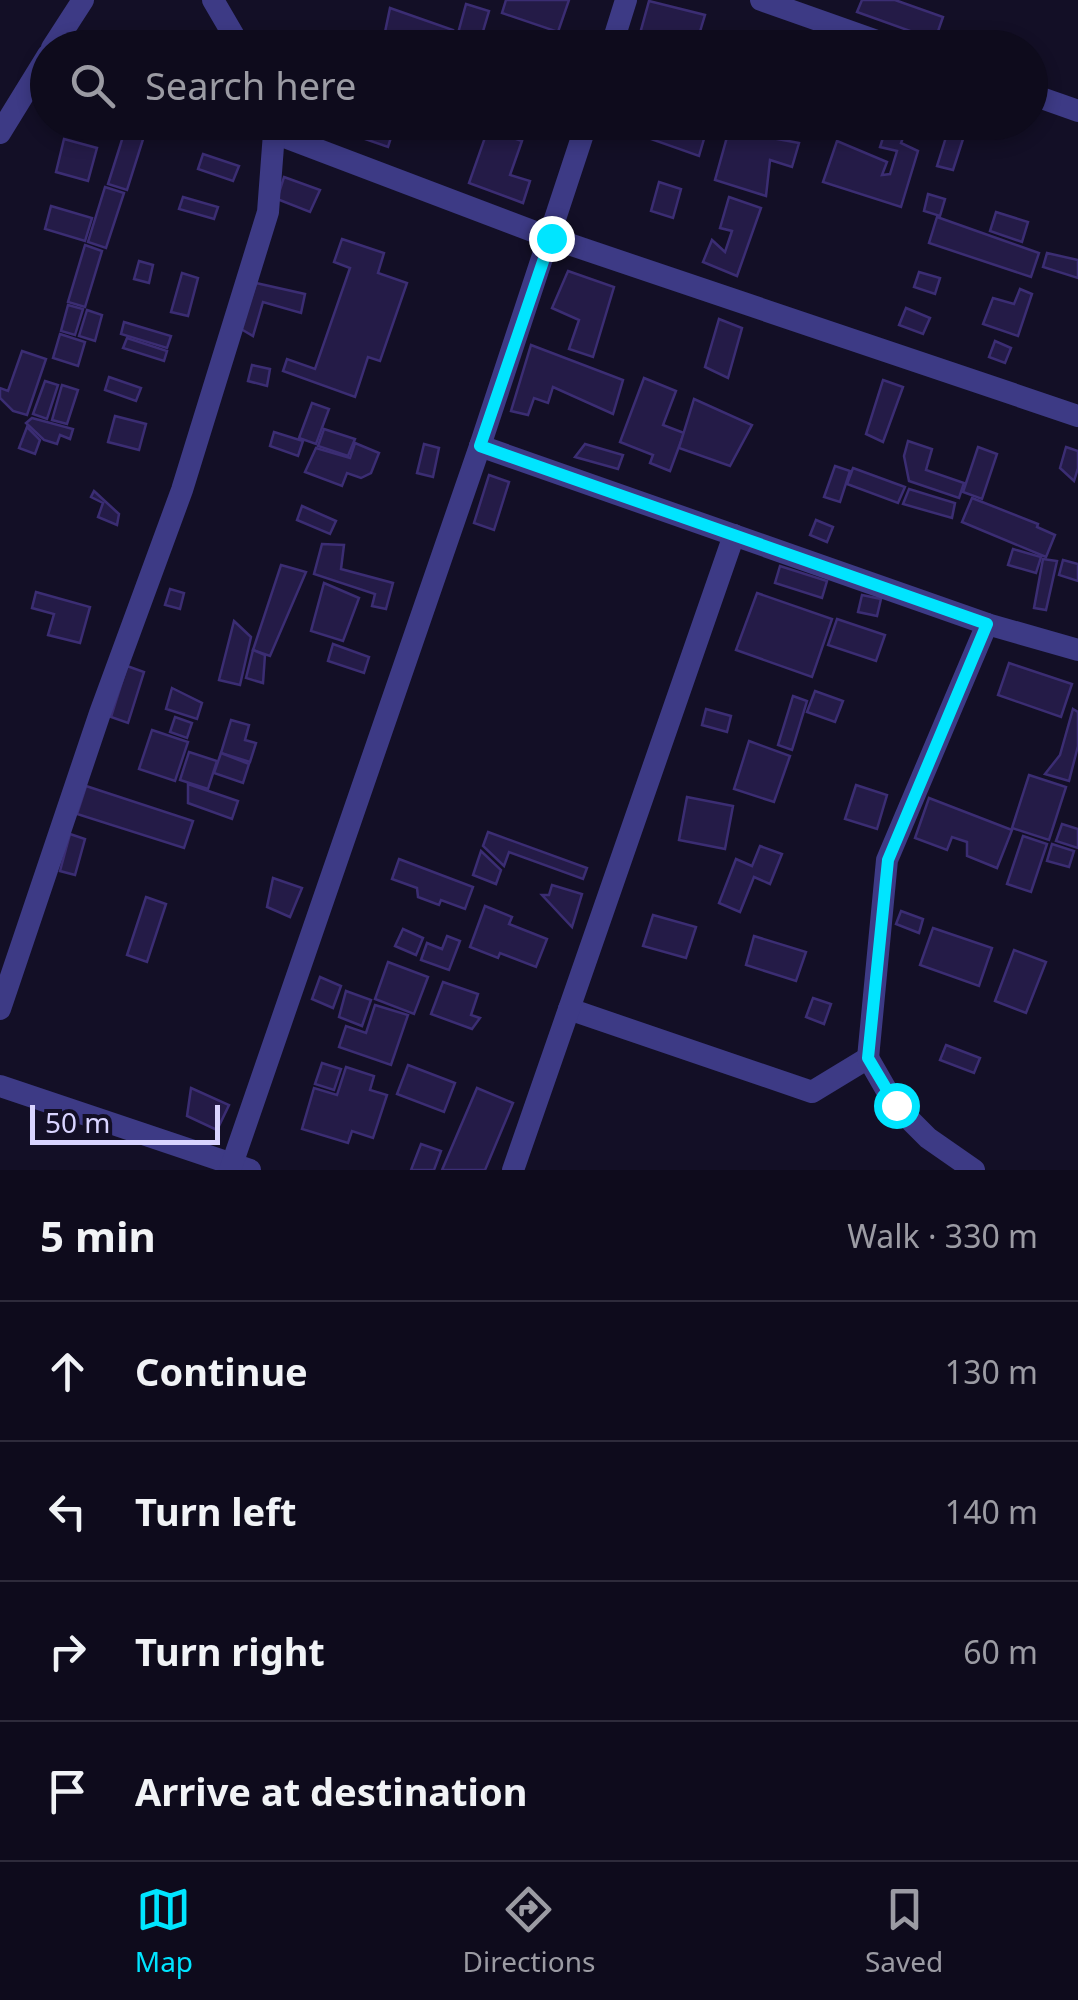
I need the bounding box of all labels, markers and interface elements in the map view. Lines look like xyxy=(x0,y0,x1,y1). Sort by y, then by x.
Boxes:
search box xyxy=(30,30,1048,140)
icon: search xyxy=(65,58,120,113)
text: Search here xyxy=(145,59,356,111)
route end xyxy=(529,216,575,262)
route start xyxy=(874,1083,920,1129)
scale bar xyxy=(30,1100,220,1144)
text: 50 m xyxy=(45,1103,111,1141)
text: 5 min xyxy=(40,1207,156,1264)
text: Walk · 330 m xyxy=(847,1214,1038,1257)
icon: ahead xyxy=(40,1344,95,1399)
text: Continue xyxy=(135,1345,308,1397)
text: 130 m xyxy=(945,1350,1038,1393)
icon: left xyxy=(40,1484,95,1539)
text: Turn left xyxy=(135,1485,297,1537)
text: 140 m xyxy=(945,1490,1038,1533)
icon: right xyxy=(40,1624,95,1679)
text: Turn right xyxy=(135,1625,325,1677)
text: 60 m xyxy=(963,1630,1038,1673)
icon: arrive xyxy=(40,1764,95,1819)
text: Arrive at destination xyxy=(135,1765,527,1817)
tab: Map xyxy=(135,1882,193,1980)
tab: Directions xyxy=(463,1882,595,1980)
tab: Saved xyxy=(865,1882,943,1980)

